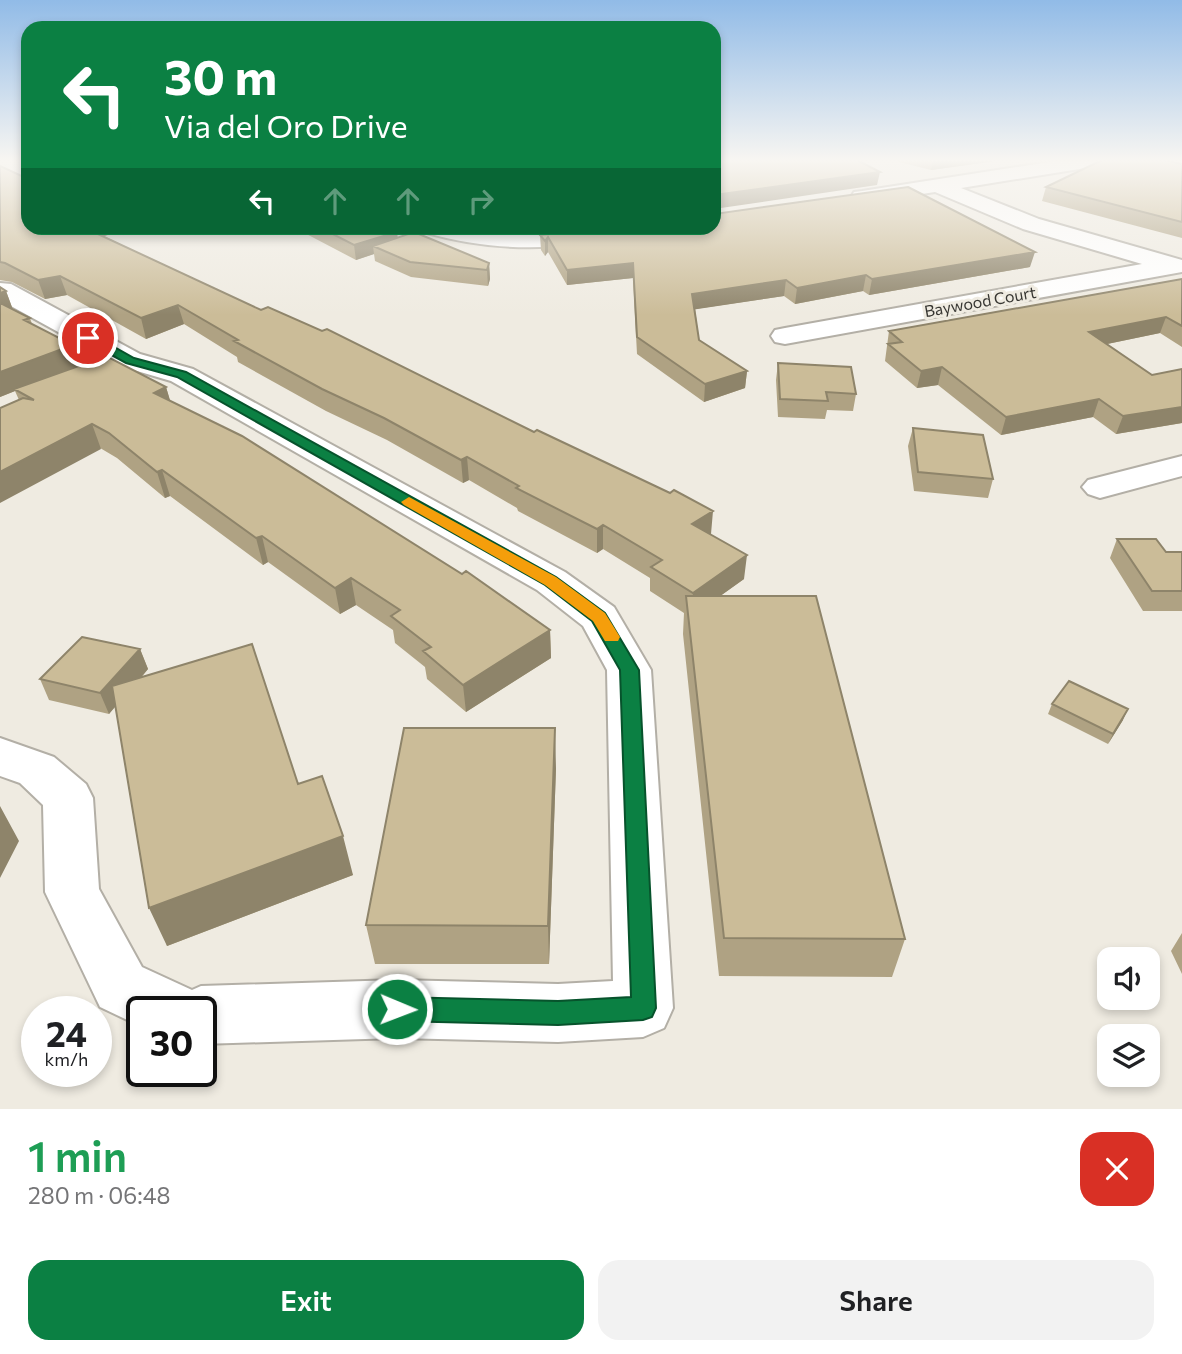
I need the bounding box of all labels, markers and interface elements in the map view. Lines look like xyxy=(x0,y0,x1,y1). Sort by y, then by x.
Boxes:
text: 30 m xyxy=(164,45,277,105)
icon: left xyxy=(49,49,140,140)
text: Via del Oro Drive xyxy=(164,105,408,145)
icon: left xyxy=(243,182,281,220)
icon: ahead xyxy=(316,182,354,220)
icon: ahead xyxy=(389,182,427,220)
icon: right xyxy=(462,182,500,220)
street label: Baywood Court xyxy=(923,282,1038,320)
pin xyxy=(58,308,118,368)
icon: arrive xyxy=(69,319,107,357)
map controls xyxy=(1097,947,1160,1087)
button: sound xyxy=(1097,947,1160,1010)
position arrow xyxy=(360,972,434,1046)
speed limit sign: 30 xyxy=(126,996,217,1087)
text: 24 xyxy=(46,1011,87,1054)
button: layers xyxy=(1097,1024,1160,1087)
text: km/h xyxy=(45,1048,88,1070)
text: 1 min xyxy=(28,1129,127,1181)
button: close xyxy=(1080,1132,1154,1206)
text: 280 m · 06:48 xyxy=(28,1181,171,1209)
button: Exit xyxy=(28,1260,584,1340)
button: Share xyxy=(598,1260,1154,1340)

